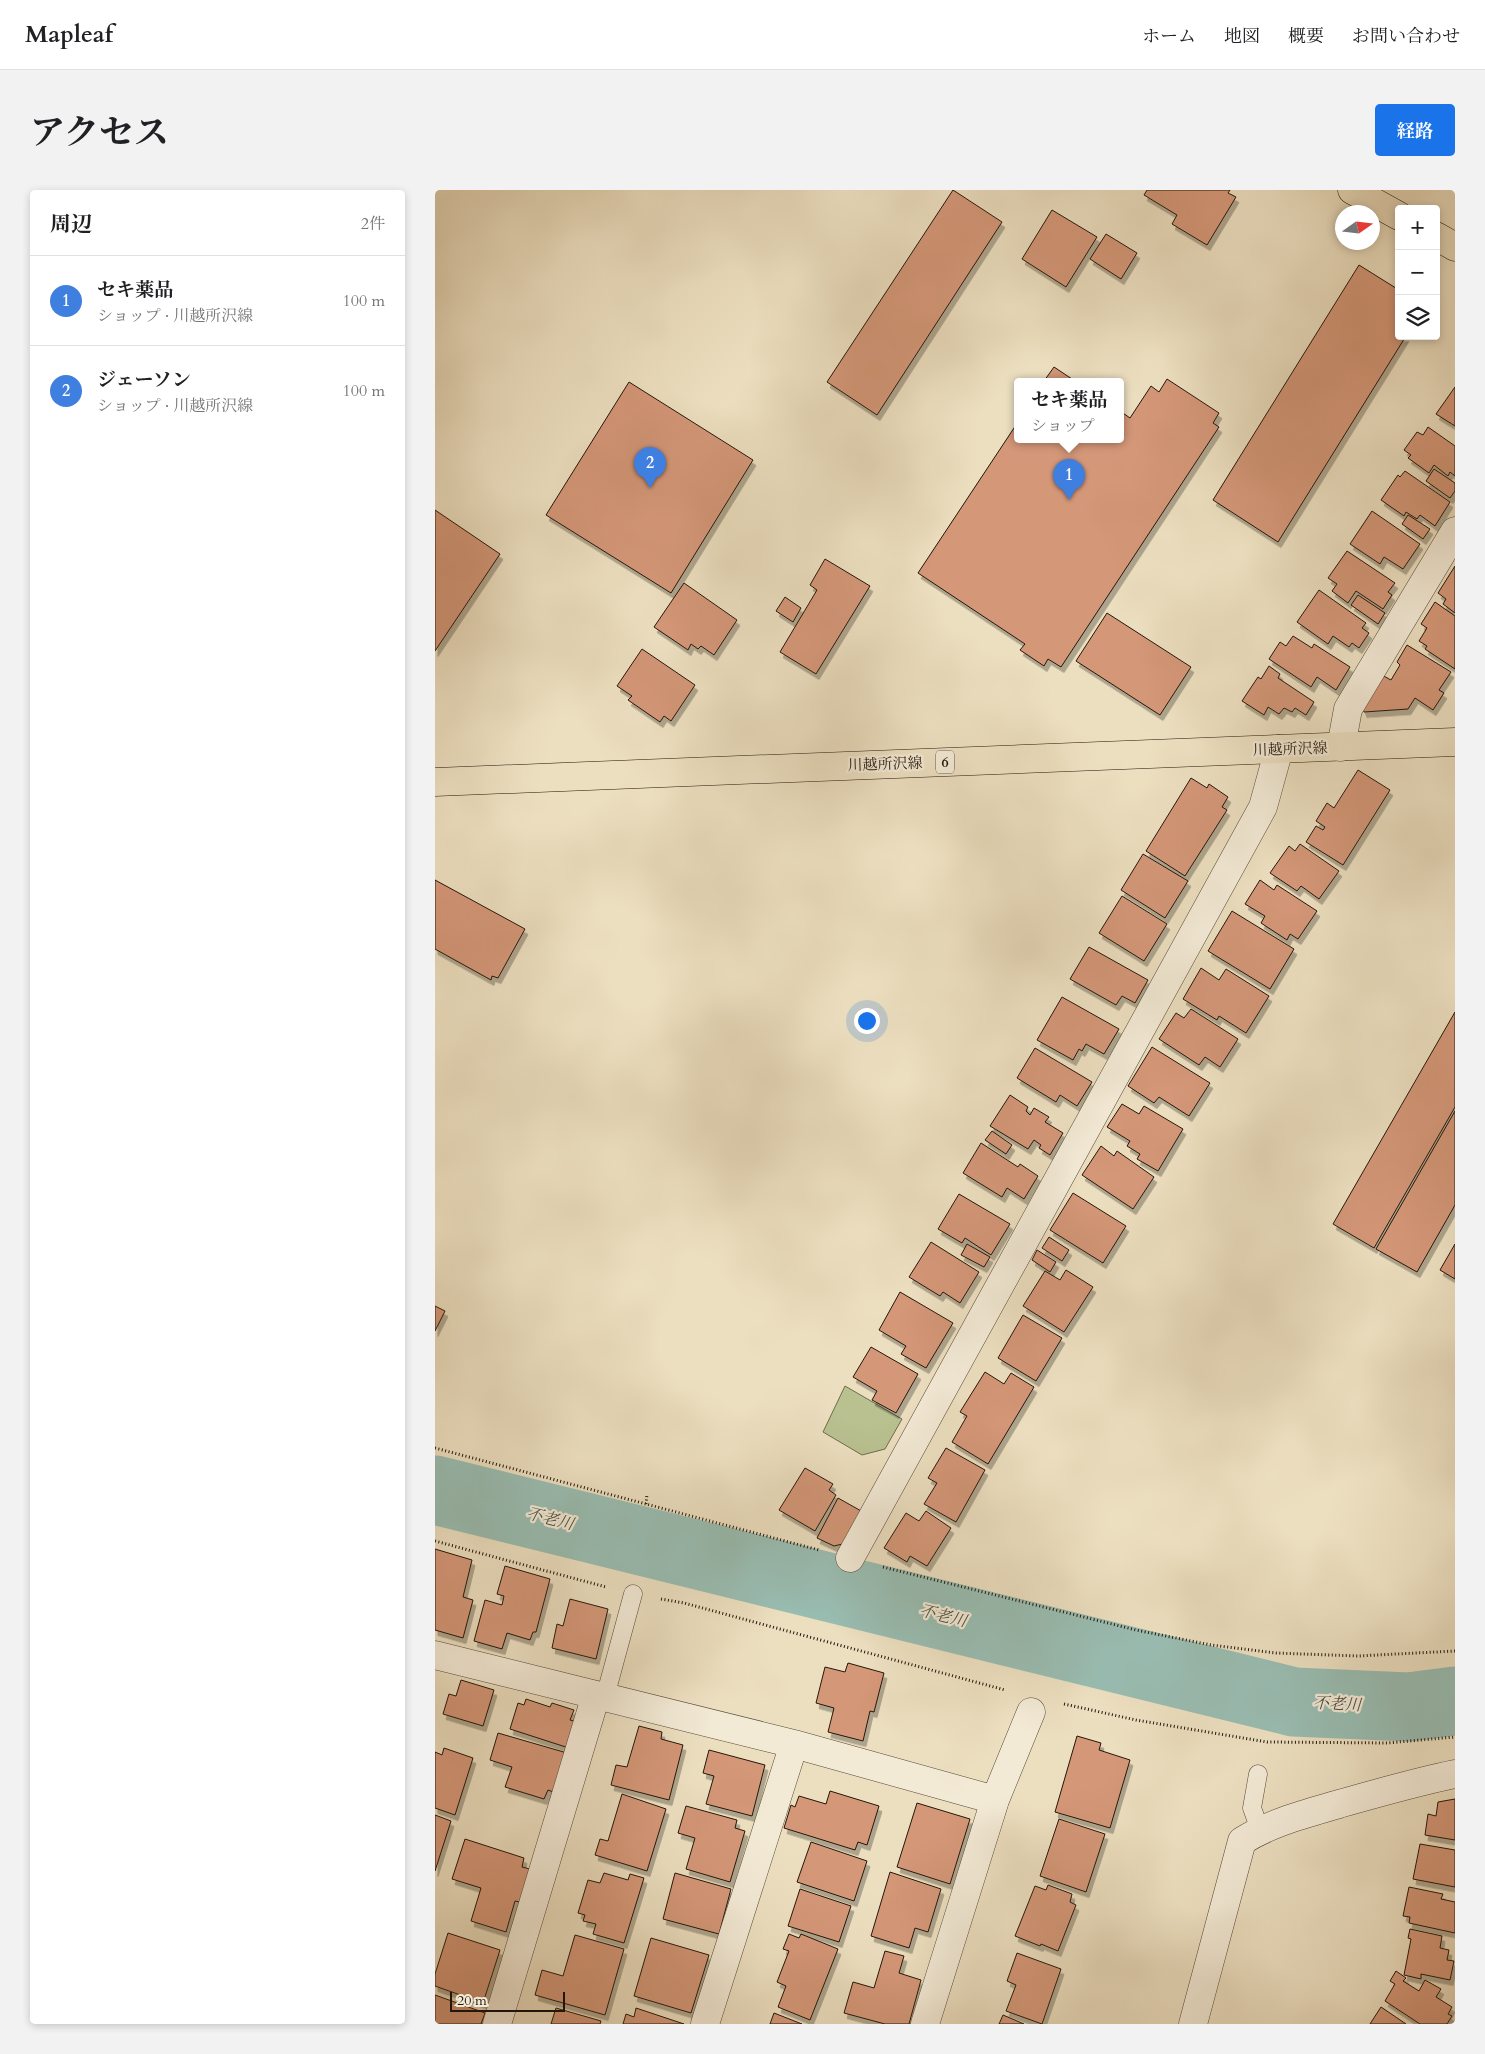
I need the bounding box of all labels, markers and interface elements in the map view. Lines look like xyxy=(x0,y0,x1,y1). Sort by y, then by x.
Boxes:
text: Mapleaf xyxy=(25,18,113,51)
text: ホーム xyxy=(1142,24,1196,49)
text: 地図 xyxy=(1224,24,1260,49)
text: 概要 xyxy=(1288,24,1324,49)
text: お問い合わせ xyxy=(1352,24,1460,49)
button: 経路 xyxy=(1375,104,1455,156)
text: アクセス xyxy=(30,109,169,157)
north arrow xyxy=(1335,205,1380,250)
map controls xyxy=(1395,205,1440,340)
button: + xyxy=(1395,205,1440,250)
text: 周辺 xyxy=(50,210,92,239)
text: 2件 xyxy=(361,213,385,235)
button: − xyxy=(1395,250,1440,295)
text: セキ薬品 xyxy=(97,277,173,303)
text: 1 xyxy=(62,290,70,312)
text: 100 m xyxy=(343,290,385,312)
button: layers xyxy=(1395,295,1440,340)
text: ショップ · 川越所沢線 xyxy=(97,305,253,327)
text: ジェーソン xyxy=(97,367,191,393)
popup xyxy=(1014,378,1124,443)
text: 2 xyxy=(62,380,70,402)
text: 100 m xyxy=(343,380,385,402)
text: セキ薬品 xyxy=(1031,387,1107,413)
text: ショップ · 川越所沢線 xyxy=(97,395,253,417)
text: ショップ xyxy=(1031,415,1095,437)
pin: 2 xyxy=(634,447,666,488)
pin: 1 xyxy=(1053,459,1085,500)
street label: 川越所沢線 xyxy=(1252,738,1328,760)
road number: 6 xyxy=(936,750,954,774)
street label: 川越所沢線 xyxy=(847,753,923,775)
your location xyxy=(854,1008,880,1034)
water label: 不老川 xyxy=(524,1503,578,1536)
water label: 不老川 xyxy=(917,1600,971,1633)
water label: 不老川 xyxy=(1312,1692,1364,1716)
scale bar xyxy=(450,1989,565,2012)
text: 20 m xyxy=(457,1991,487,2010)

